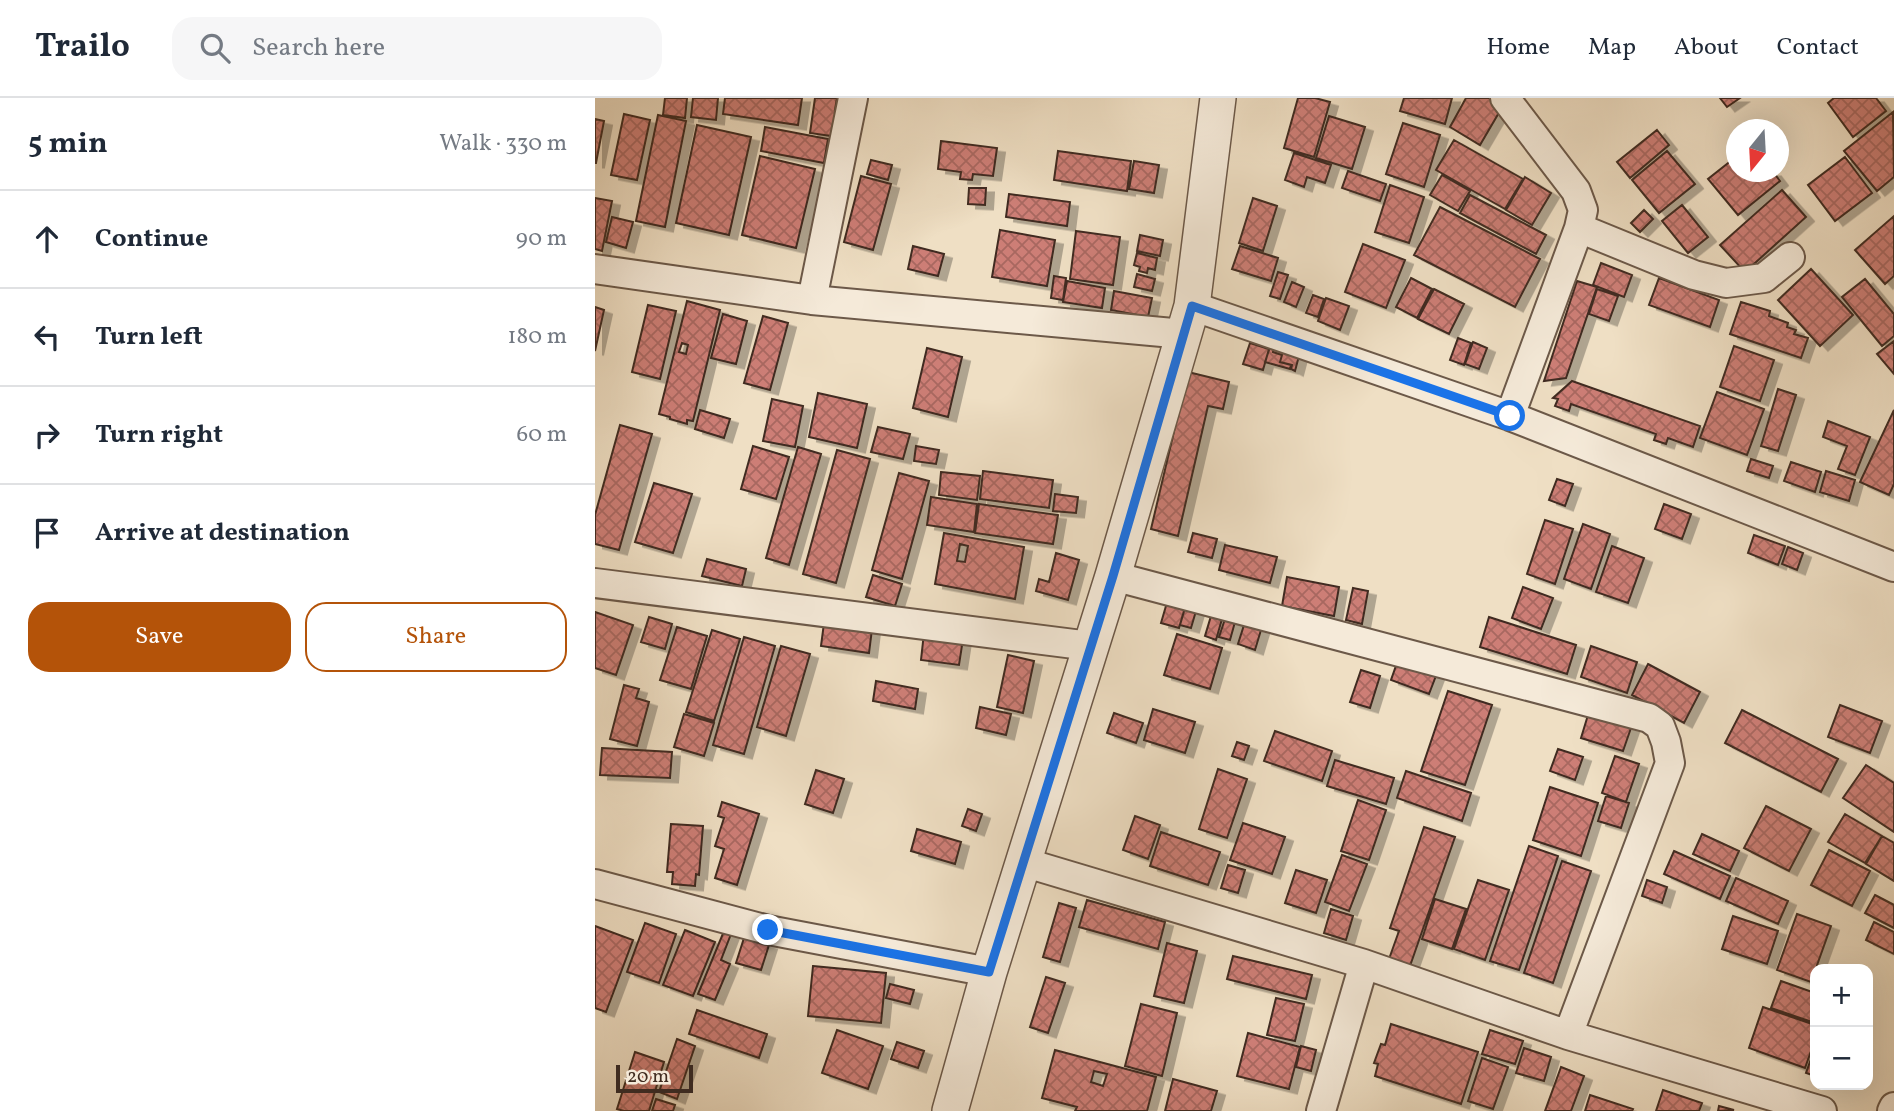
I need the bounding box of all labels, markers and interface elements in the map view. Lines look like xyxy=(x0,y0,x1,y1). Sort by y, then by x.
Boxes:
search box xyxy=(172,17,662,80)
text: Trailo xyxy=(35,25,130,71)
icon: search xyxy=(196,29,234,67)
text: Search here xyxy=(252,30,385,66)
text: Home xyxy=(1486,31,1550,65)
text: Map xyxy=(1588,31,1636,65)
text: About xyxy=(1674,31,1739,65)
text: Contact xyxy=(1777,31,1859,65)
north arrow xyxy=(1726,119,1789,182)
text: 5 min xyxy=(28,123,108,165)
text: Walk · 330 m xyxy=(439,128,567,160)
icon: ahead xyxy=(28,220,66,258)
text: Continue xyxy=(95,221,208,257)
text: 90 m xyxy=(516,223,567,255)
icon: left xyxy=(28,318,66,356)
text: Turn left xyxy=(95,319,203,355)
text: 180 m xyxy=(508,321,567,353)
route start xyxy=(1494,400,1525,431)
icon: right xyxy=(28,416,66,454)
text: Turn right xyxy=(95,417,223,453)
text: 60 m xyxy=(517,419,567,451)
icon: arrive xyxy=(28,514,66,552)
text: Arrive at destination xyxy=(95,515,350,551)
button: Save xyxy=(28,602,291,672)
button: Share xyxy=(305,602,567,672)
route end xyxy=(752,914,783,945)
map controls xyxy=(1810,964,1873,1090)
button: + xyxy=(1810,964,1873,1027)
button: − xyxy=(1810,1027,1873,1090)
scale bar xyxy=(616,1062,693,1094)
text: 20 m xyxy=(627,1064,669,1090)

